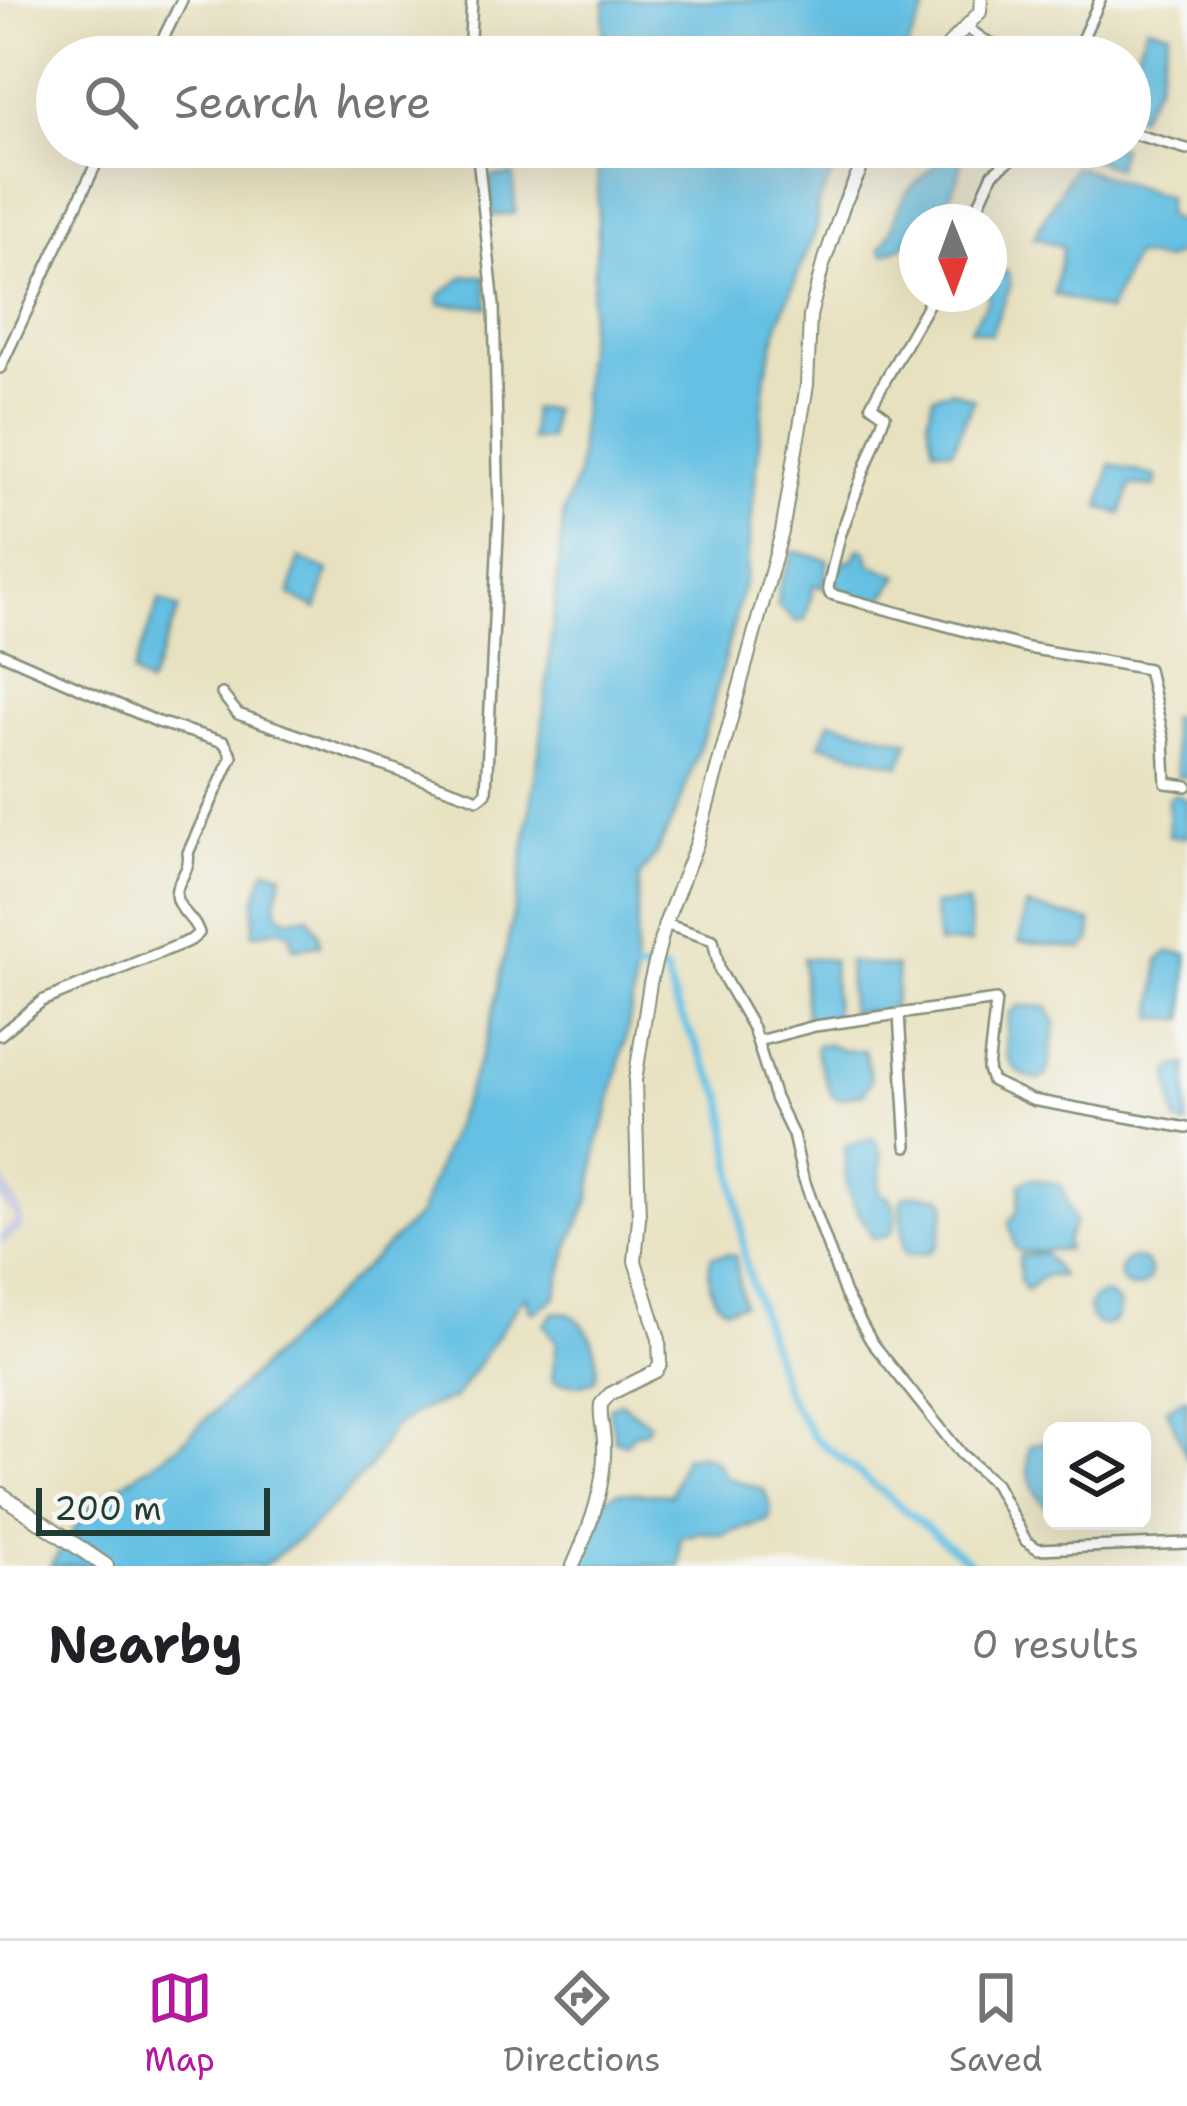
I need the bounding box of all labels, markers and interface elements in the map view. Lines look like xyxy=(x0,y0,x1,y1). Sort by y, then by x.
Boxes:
search box xyxy=(36,36,1151,168)
icon: search xyxy=(78,69,144,135)
text: Search here xyxy=(174,72,431,132)
north arrow xyxy=(899,204,1007,312)
map controls xyxy=(1043,1422,1151,1530)
button: layers xyxy=(1043,1422,1151,1530)
scale bar xyxy=(36,1482,270,1535)
text: 200 m xyxy=(54,1486,162,1531)
text: Nearby xyxy=(48,1610,243,1678)
text: 0 results xyxy=(972,1618,1139,1670)
tab: Map xyxy=(144,1965,215,2082)
tab: Directions xyxy=(503,1965,661,2082)
tab: Saved xyxy=(949,1965,1043,2082)

